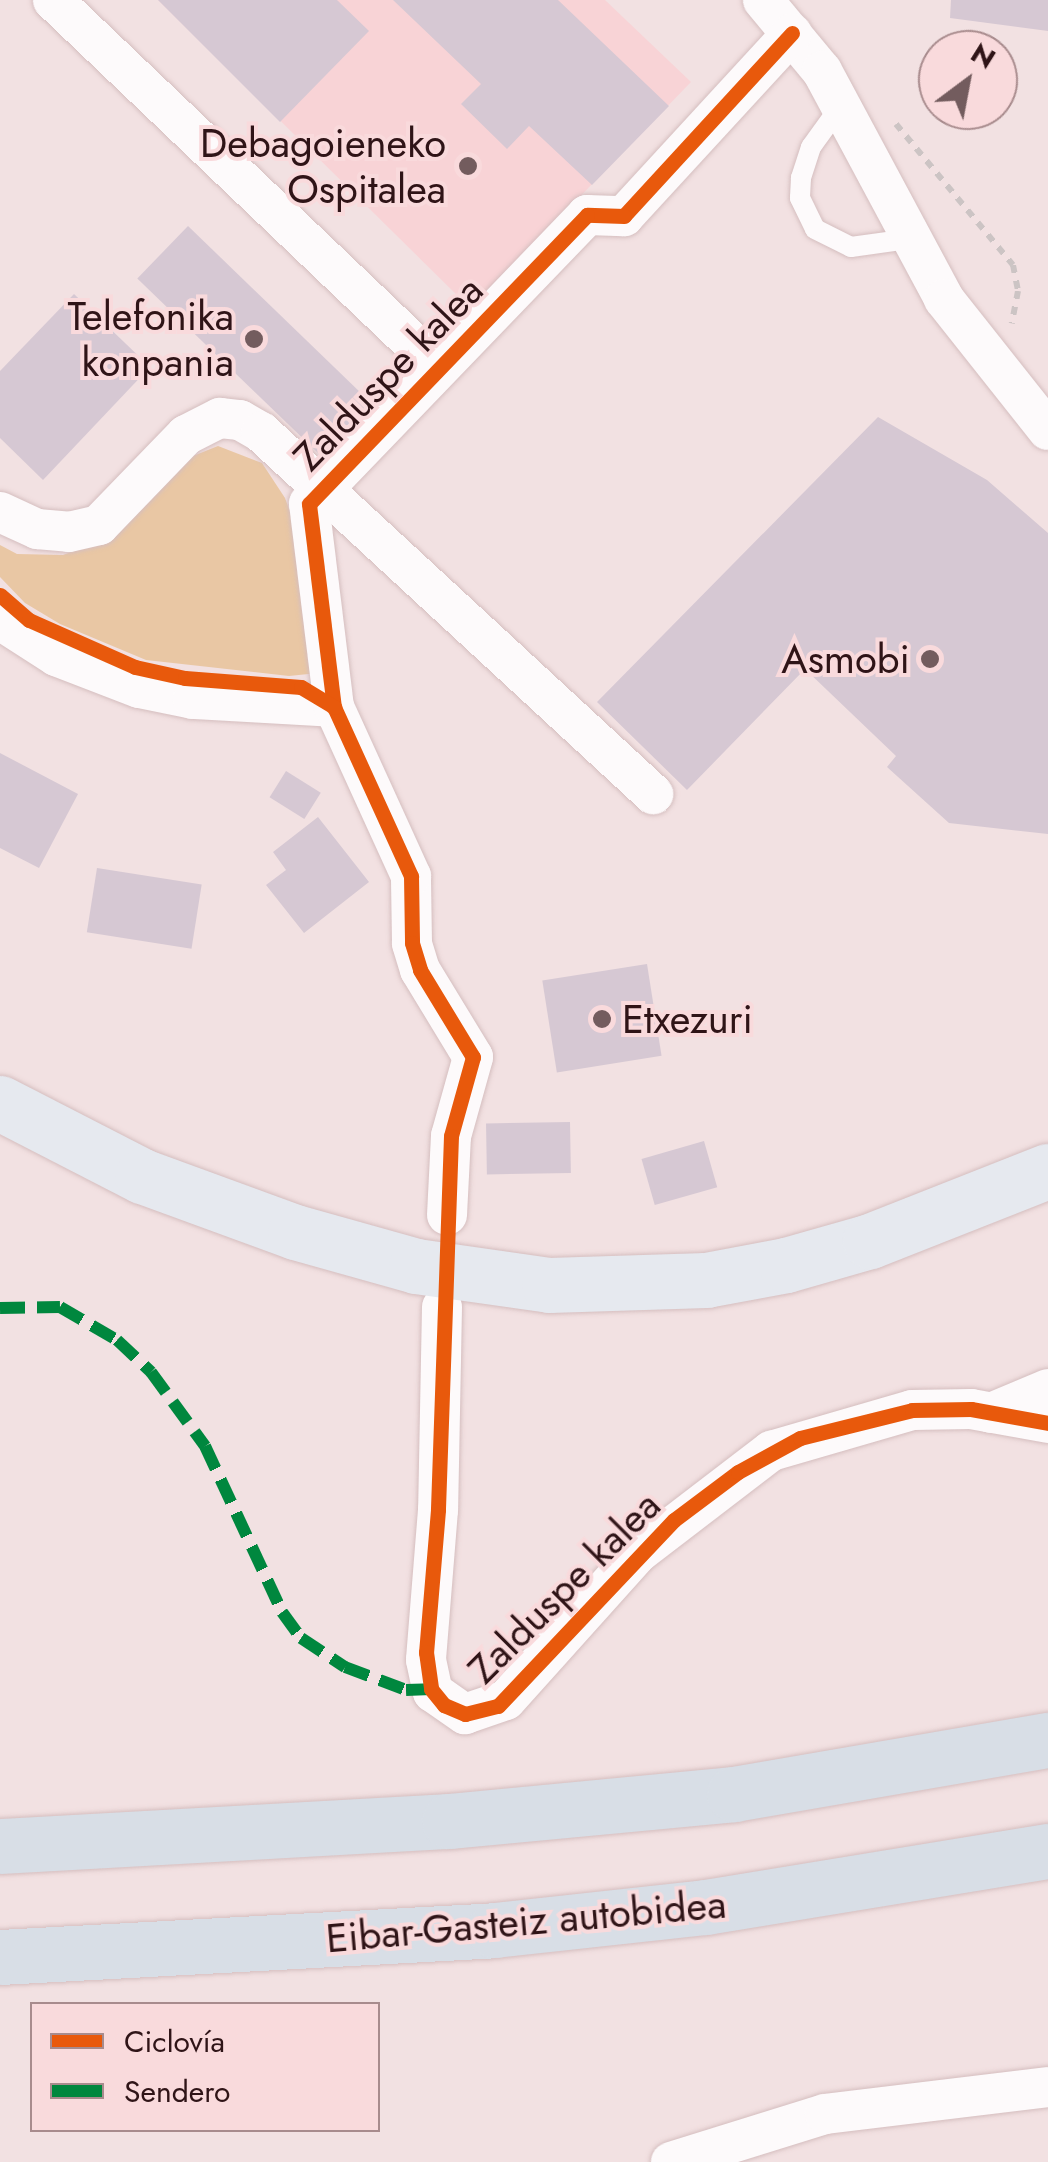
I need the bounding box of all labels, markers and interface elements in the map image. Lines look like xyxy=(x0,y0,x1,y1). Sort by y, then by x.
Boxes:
north arrow xyxy=(918,30,1018,130)
text: N xyxy=(963,33,1003,79)
place label: Debagoieneko Ospitalea xyxy=(200,119,446,213)
marker: Debagoieneko Ospitalea xyxy=(455,153,481,179)
street label: Zalduspe kalea xyxy=(283,266,493,480)
place label: Telefonika konpania xyxy=(67,292,234,386)
marker: Telefonika konpania xyxy=(243,328,265,350)
place label: Asmobi xyxy=(781,635,910,683)
marker: Asmobi xyxy=(919,648,941,670)
place label: Etxezuri xyxy=(622,995,753,1043)
marker: Etxezuri xyxy=(591,1008,613,1030)
street label: Zalduspe kalea xyxy=(458,1481,670,1693)
street label: Eibar-Gasteiz autobidea xyxy=(324,1880,728,1962)
legend xyxy=(30,2002,380,2132)
text: Ciclovía xyxy=(124,2020,225,2063)
text: Sendero xyxy=(124,2070,230,2113)

